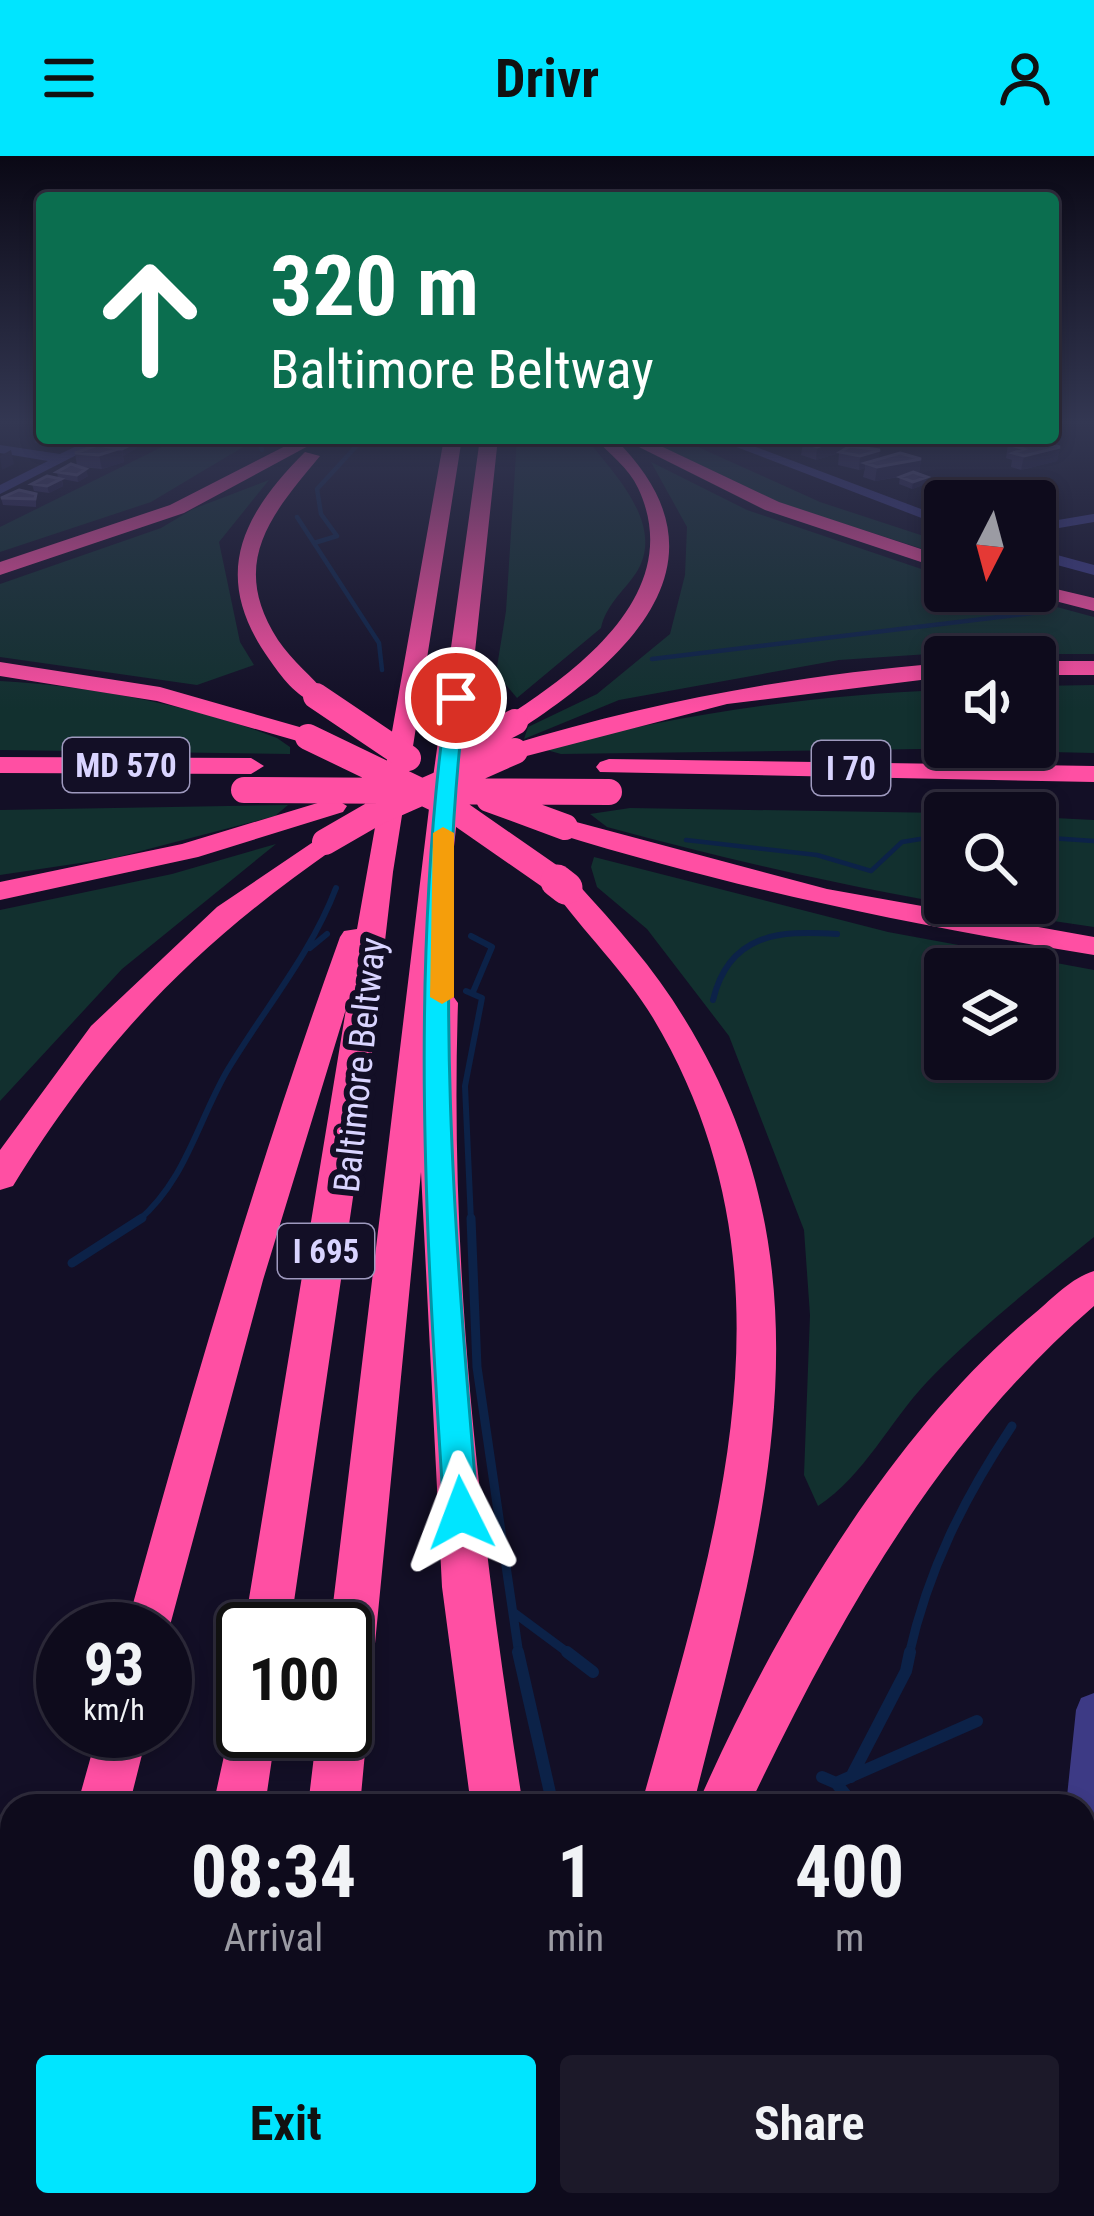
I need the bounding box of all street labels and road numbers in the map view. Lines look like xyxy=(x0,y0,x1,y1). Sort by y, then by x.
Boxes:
road number: MD 570 xyxy=(63,738,189,792)
road number: I 70 xyxy=(812,741,890,795)
street label: Baltimore Beltway xyxy=(326,936,394,1195)
road number: I 695 xyxy=(278,1224,374,1278)

